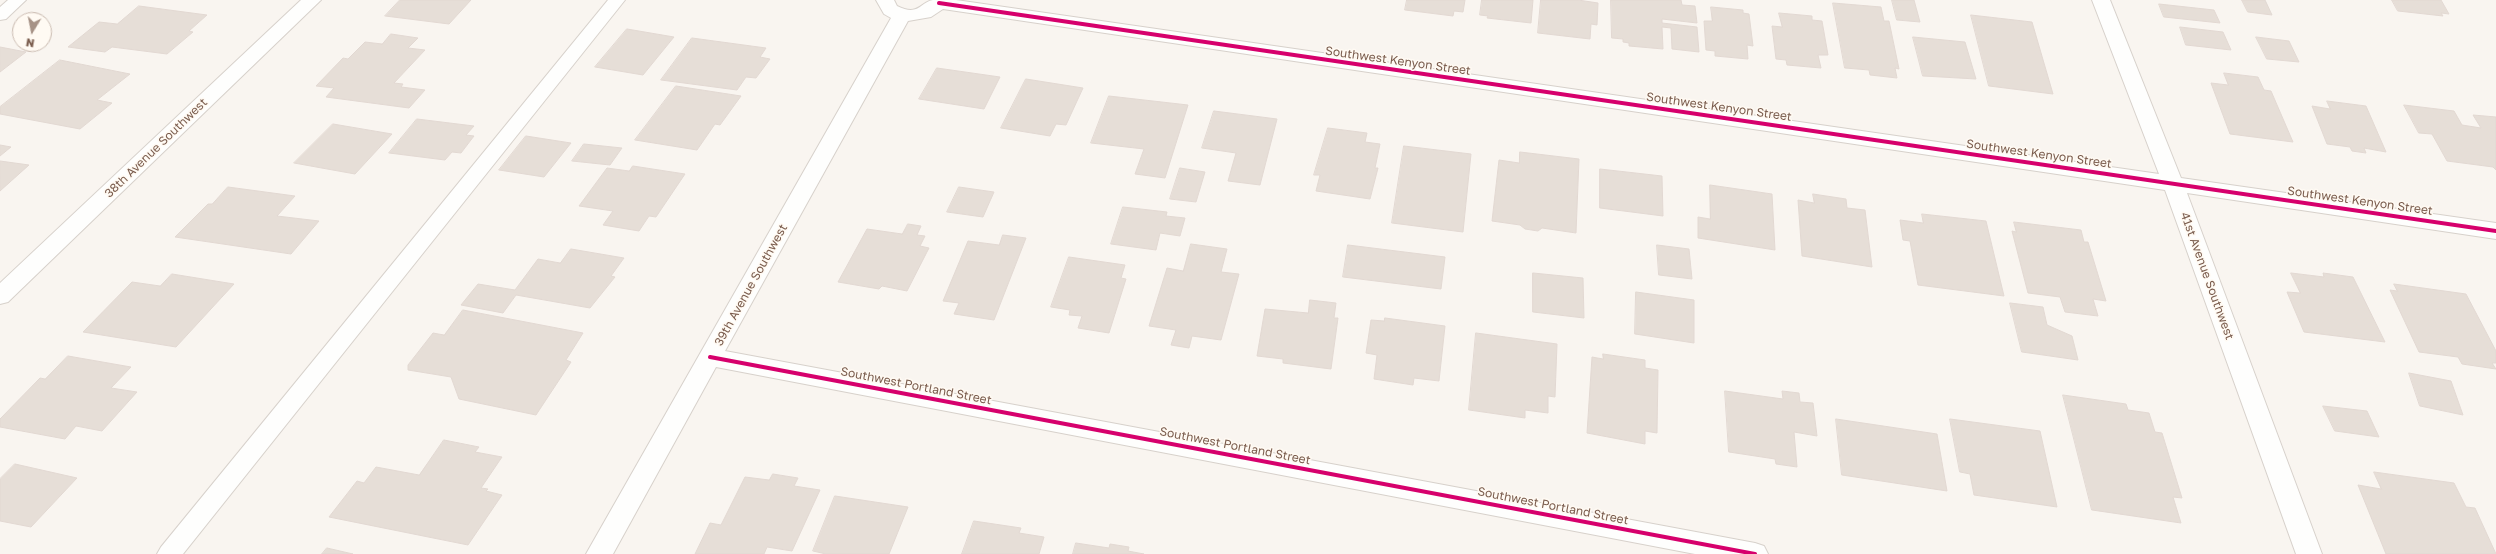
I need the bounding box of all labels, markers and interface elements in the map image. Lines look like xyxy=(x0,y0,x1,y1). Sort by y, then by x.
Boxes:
north arrow xyxy=(12,12,52,52)
text: N xyxy=(25,36,35,50)
street label: Southwest Kenyon Street xyxy=(1324,44,1472,78)
street label: Southwest Kenyon Street xyxy=(1645,90,1793,124)
street label: 38th Avenue Southwest xyxy=(102,95,210,201)
street label: Southwest Kenyon Street xyxy=(1965,137,2113,171)
street label: Southwest Kenyon Street xyxy=(2286,184,2434,218)
street label: 41st Avenue Southwest xyxy=(2177,210,2237,342)
street label: 39th Avenue Southwest xyxy=(712,222,790,348)
street label: Southwest Portland Street xyxy=(839,364,993,408)
street label: Southwest Portland Street xyxy=(1158,424,1312,468)
street label: Southwest Portland Street xyxy=(1476,484,1630,528)

